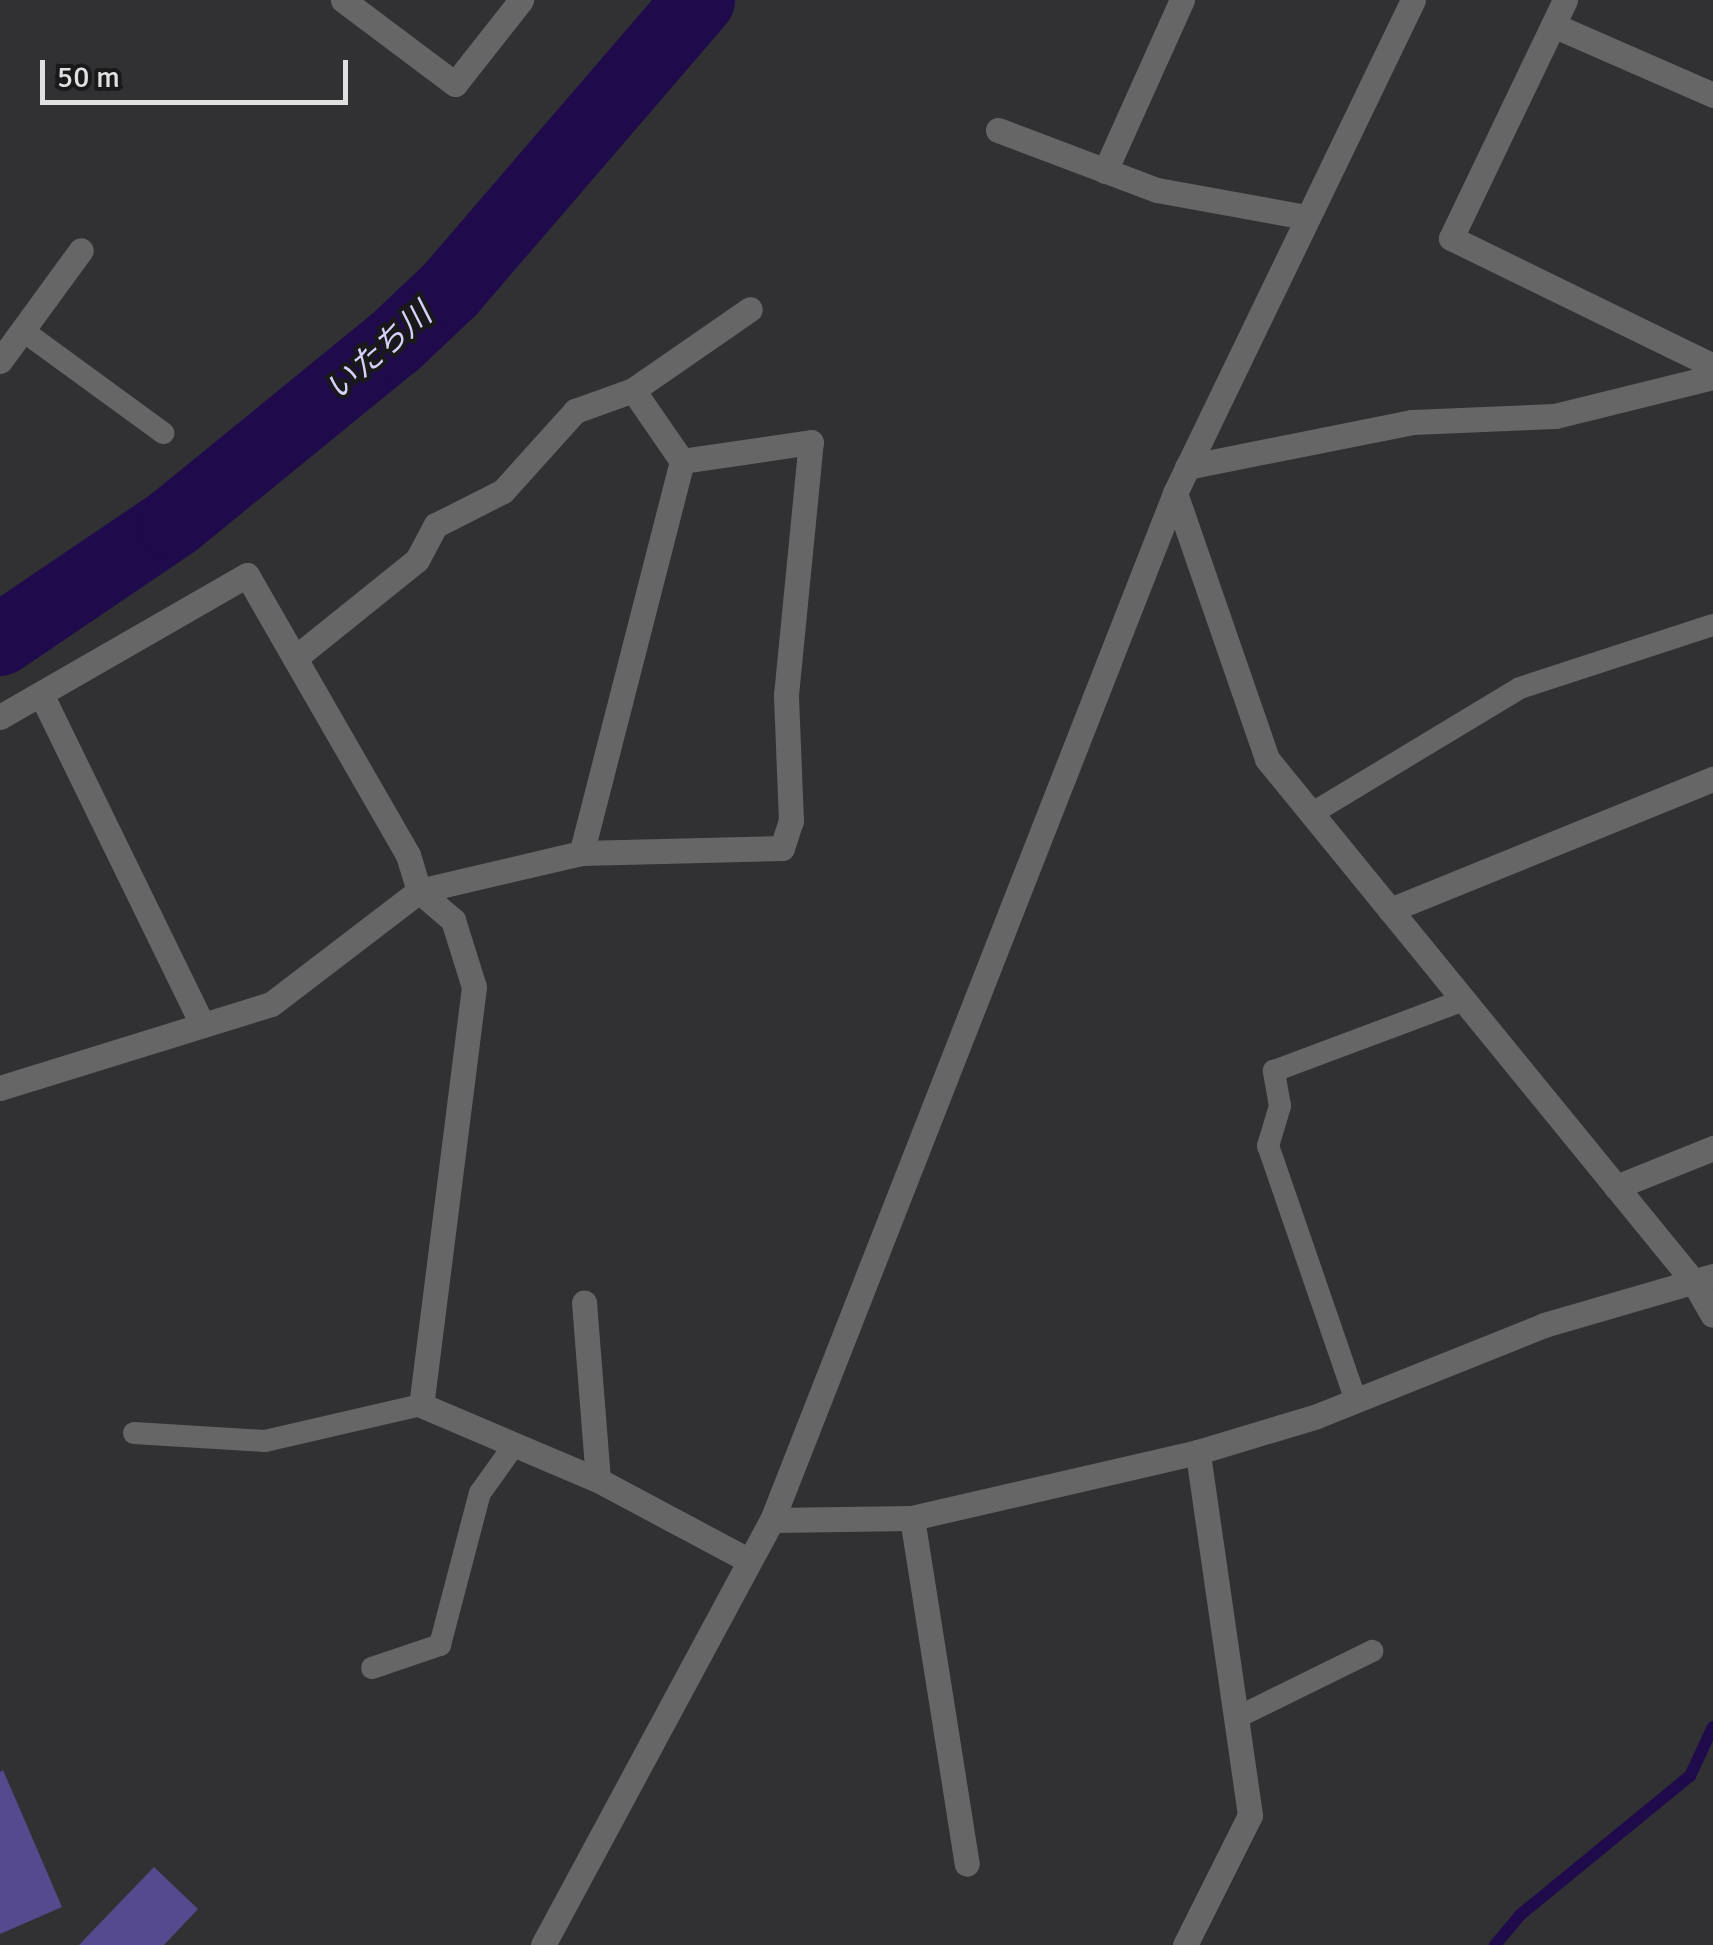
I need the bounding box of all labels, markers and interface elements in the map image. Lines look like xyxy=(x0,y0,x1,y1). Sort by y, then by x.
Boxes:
scale bar xyxy=(45,40,352,102)
text: 50 m xyxy=(57,59,120,96)
water label: いたち川 xyxy=(318,296,440,408)

